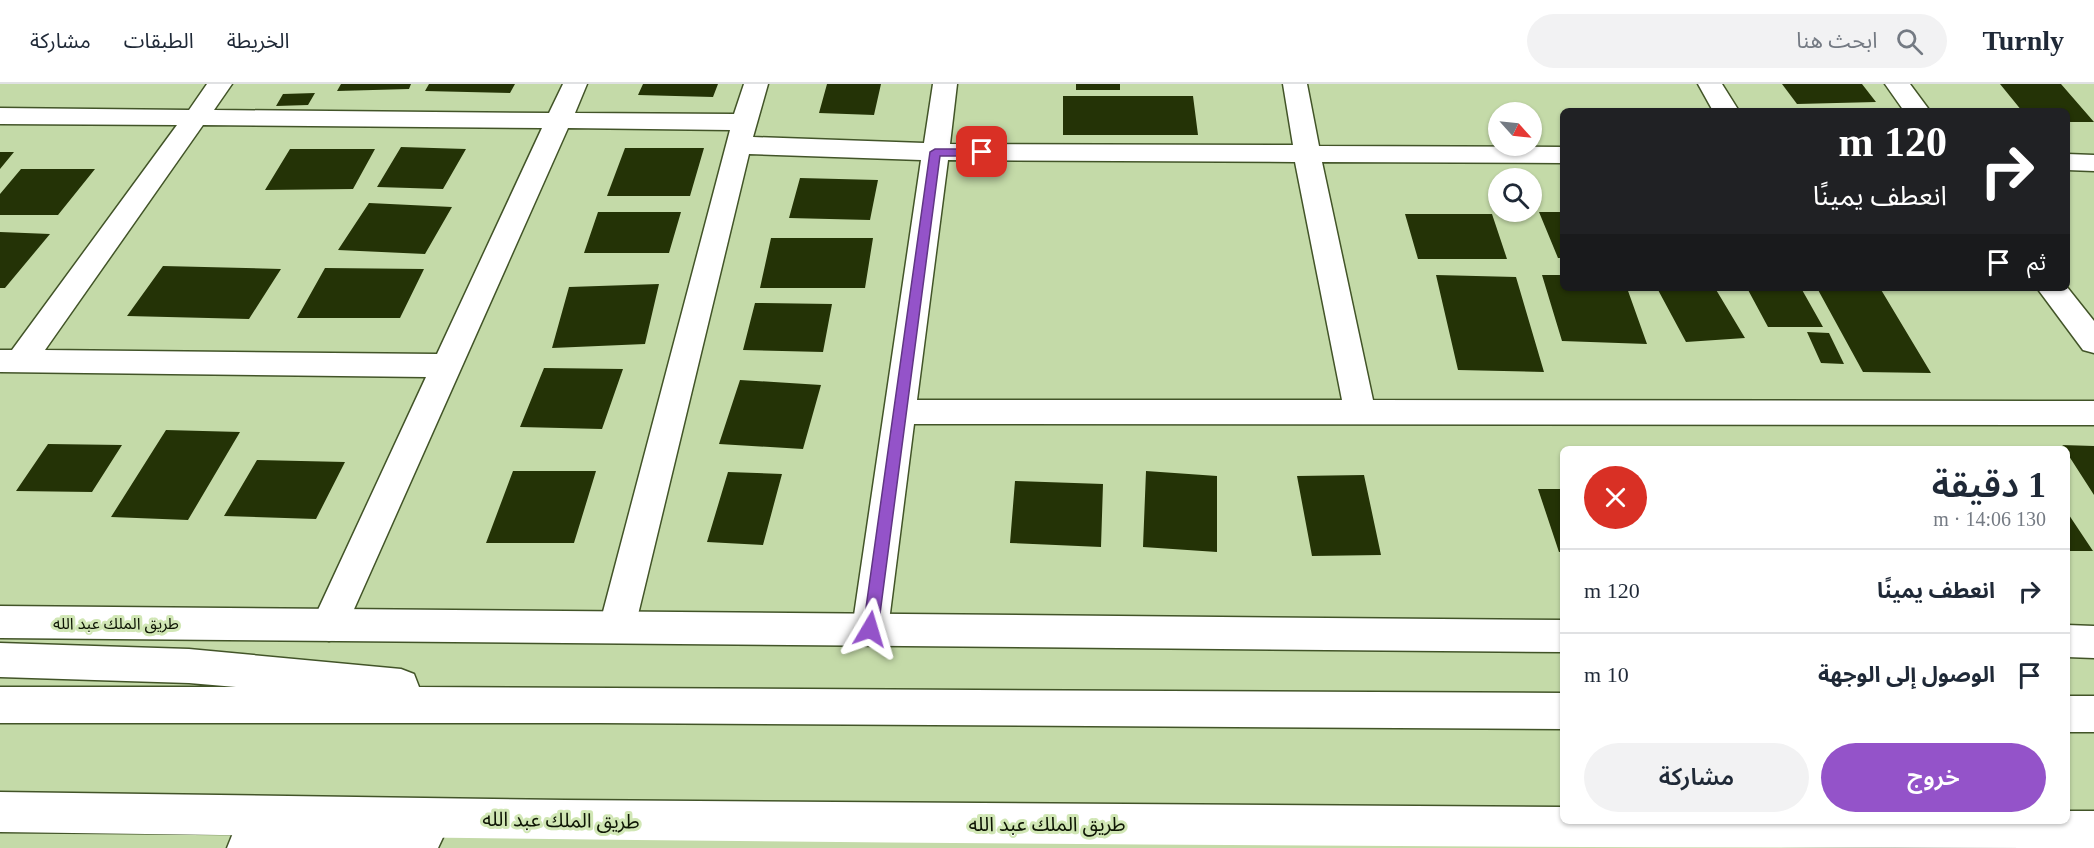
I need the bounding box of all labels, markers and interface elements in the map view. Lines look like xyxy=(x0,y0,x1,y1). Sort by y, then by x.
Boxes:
search box xyxy=(1527,14,1947,68)
icon: search xyxy=(1893,25,1926,58)
text: Turnly xyxy=(1983,25,2064,56)
text: ابحث هنا xyxy=(1796,28,1878,53)
text: مشاركة xyxy=(30,29,91,53)
text: الطبقات xyxy=(124,29,194,53)
text: الخريطة xyxy=(227,29,290,53)
north arrow xyxy=(1488,102,1542,156)
map controls xyxy=(1488,102,1542,222)
text: 120 m xyxy=(1839,119,1947,165)
pin xyxy=(956,126,1007,177)
icon: right xyxy=(1968,132,2046,210)
icon: arrive xyxy=(965,135,998,168)
button: search xyxy=(1488,168,1542,222)
text: انعطف يمينًا xyxy=(1813,181,1947,211)
icon: arrive xyxy=(1982,246,2015,279)
text: ثم xyxy=(2027,250,2046,275)
text: 1 دقيقة xyxy=(1932,465,2046,505)
button: close xyxy=(1584,466,1647,529)
text: 130 m · 14:06 xyxy=(1933,508,2046,530)
icon: right xyxy=(2013,575,2046,608)
text: 120 m xyxy=(1584,578,1640,603)
text: انعطف يمينًا xyxy=(1877,578,1995,603)
position arrow xyxy=(838,597,902,661)
street label: طريق الملك عبد الله xyxy=(53,615,179,634)
icon: arrive xyxy=(2013,659,2046,692)
text: 10 m xyxy=(1584,662,1629,687)
text: الوصول إلى الوجهة xyxy=(1818,662,1995,687)
button: مشاركة xyxy=(1584,743,1809,812)
button: خروج xyxy=(1821,743,2046,812)
street label: طريق الملك عبد الله xyxy=(482,808,640,834)
street label: طريق الملك عبد الله xyxy=(968,813,1126,837)

